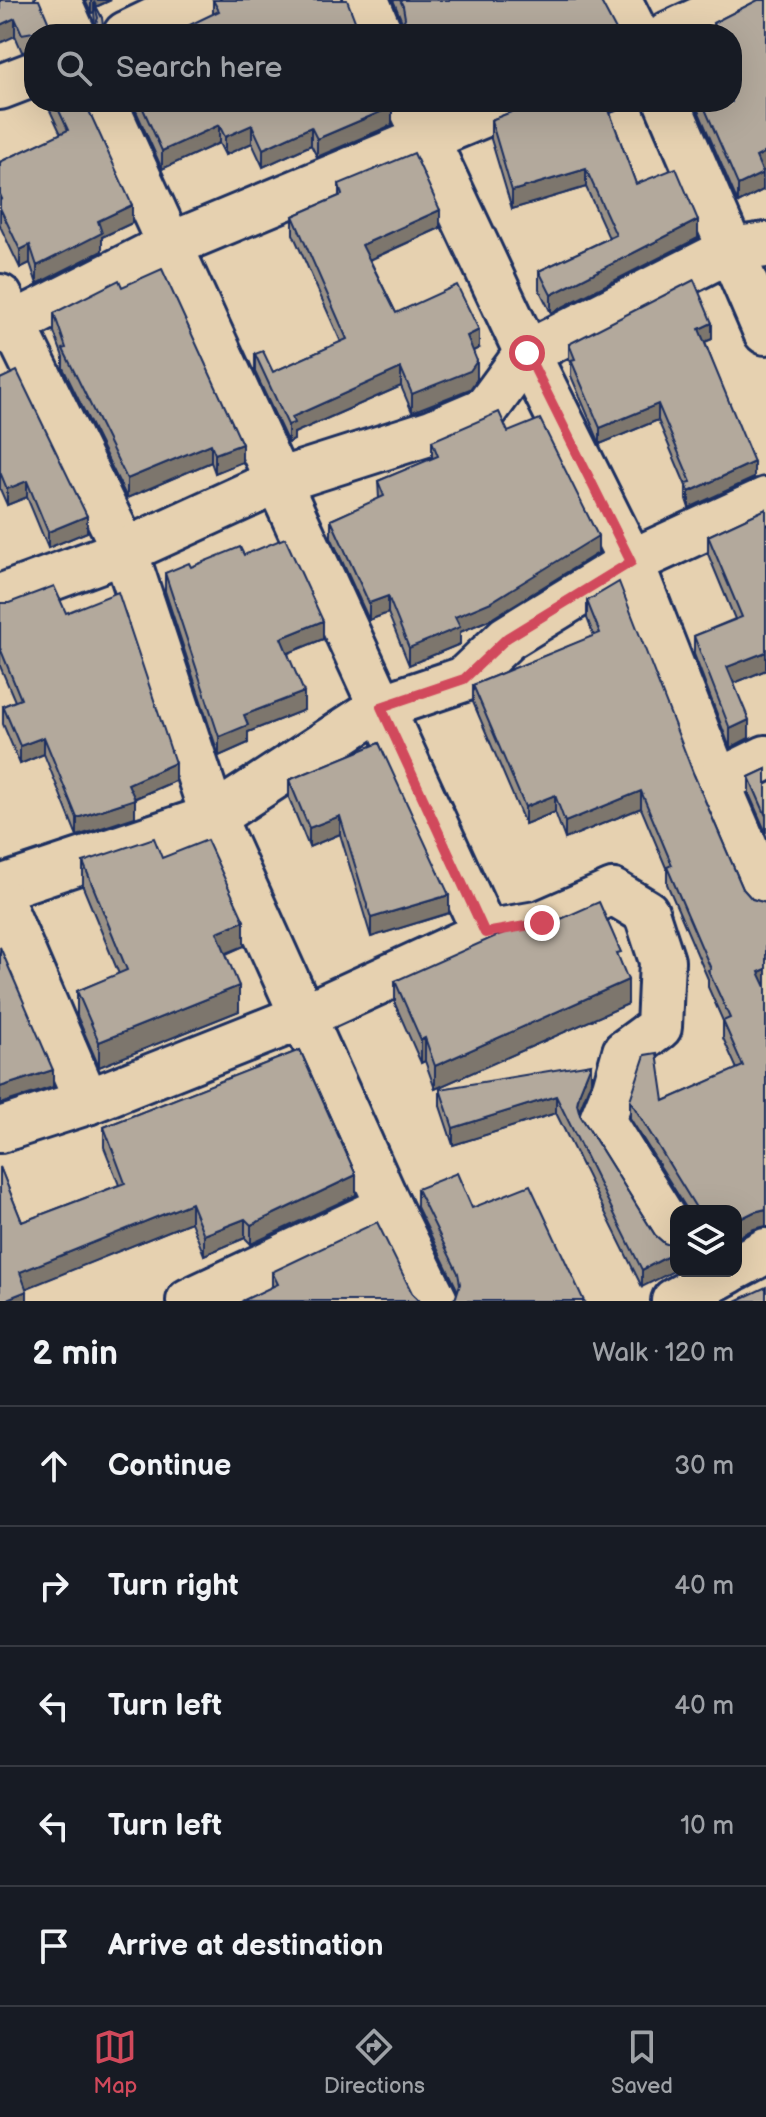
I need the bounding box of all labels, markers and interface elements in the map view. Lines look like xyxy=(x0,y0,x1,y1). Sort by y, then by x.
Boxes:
search box xyxy=(24,24,742,112)
icon: search xyxy=(52,46,96,90)
text: Search here xyxy=(116,50,282,86)
route start xyxy=(509,335,545,371)
route end xyxy=(524,905,560,941)
map controls xyxy=(670,1205,742,1277)
button: layers xyxy=(670,1205,742,1277)
text: 2 min xyxy=(32,1333,118,1374)
text: Walk · 120 m xyxy=(592,1338,734,1369)
icon: ahead xyxy=(32,1444,76,1488)
text: Continue xyxy=(108,1448,231,1484)
text: 30 m xyxy=(674,1451,734,1482)
icon: right xyxy=(32,1564,76,1608)
text: Turn right xyxy=(108,1568,239,1604)
text: 40 m xyxy=(674,1571,734,1602)
icon: left xyxy=(32,1684,76,1728)
text: Turn left xyxy=(108,1688,222,1724)
text: 40 m xyxy=(674,1691,734,1722)
icon: left xyxy=(32,1804,76,1848)
text: Turn left xyxy=(108,1808,222,1844)
text: 10 m xyxy=(680,1811,734,1842)
icon: arrive xyxy=(32,1924,76,1968)
text: Arrive at destination xyxy=(108,1928,384,1964)
tab: Map xyxy=(93,2025,137,2100)
tab: Directions xyxy=(324,2025,425,2100)
tab: Saved xyxy=(611,2025,673,2100)

